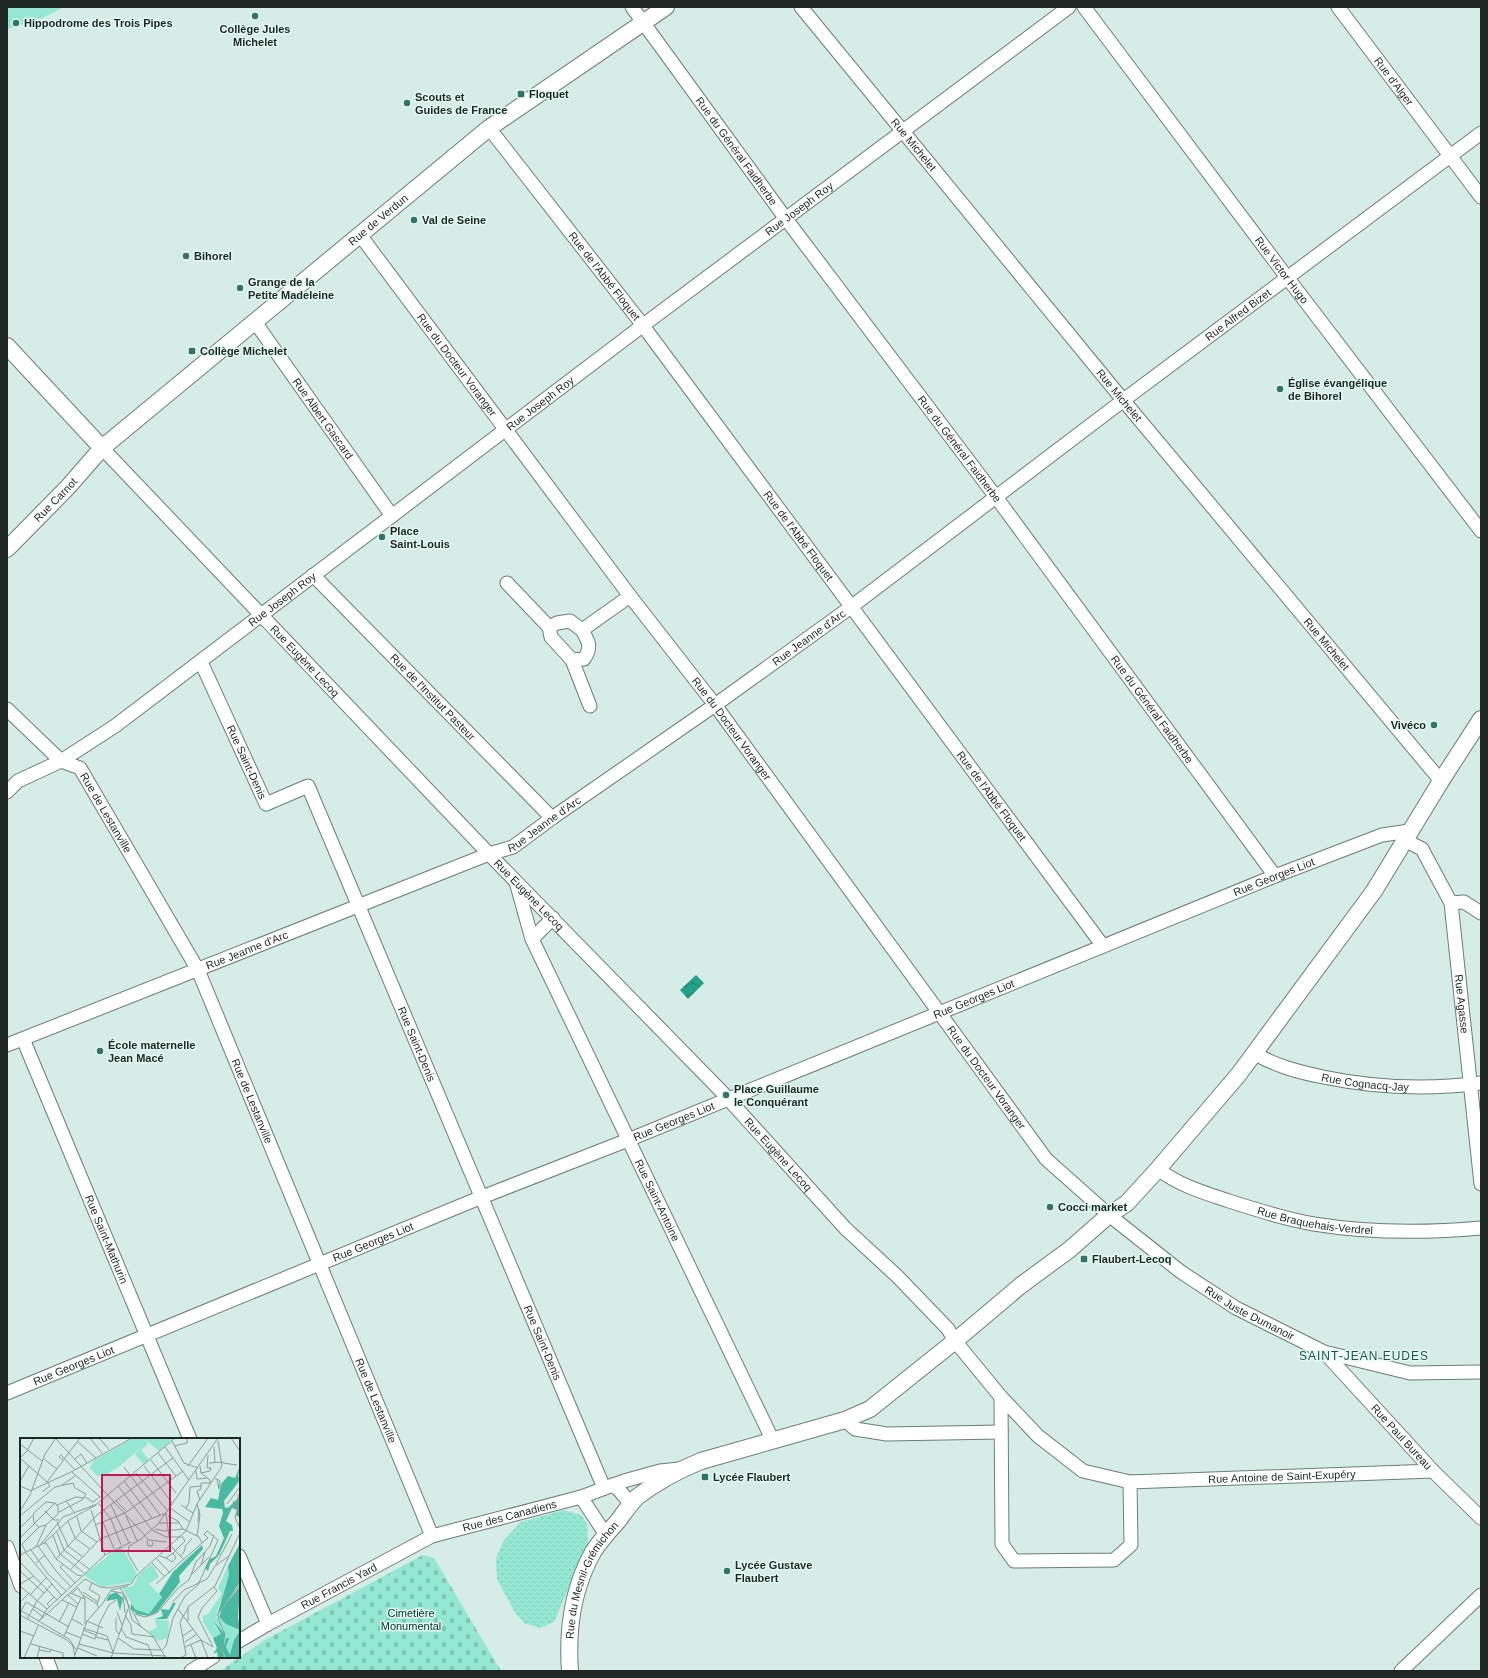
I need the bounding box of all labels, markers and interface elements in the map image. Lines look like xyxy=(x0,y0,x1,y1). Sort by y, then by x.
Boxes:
marker: Collège Jules Michelet xyxy=(250,11,260,21)
place label: Hippodrome des Trois Pipes xyxy=(24,17,173,29)
marker: Hippodrome des Trois Pipes xyxy=(11,18,21,28)
place label: Collège Jules Michelet xyxy=(220,23,290,48)
street label: Rue d'Alger xyxy=(1372,55,1416,108)
place label: Floquet xyxy=(529,88,569,100)
marker: Floquet xyxy=(516,89,526,99)
place label: Scouts et Guides de France xyxy=(415,91,507,116)
street label: Rue du Général Faidherbe xyxy=(693,95,780,207)
marker: Scouts et Guides de France xyxy=(402,98,412,108)
street label: Rue Michelet xyxy=(889,116,939,173)
street label: Rue Joseph Roy xyxy=(763,179,836,238)
street label: Rue de Verdun xyxy=(346,192,410,248)
place label: Val de Seine xyxy=(422,214,486,226)
marker: Val de Seine xyxy=(409,215,419,225)
street label: Rue de l'Abbé Floquet xyxy=(566,230,643,323)
street label: Rue Victor Hugo xyxy=(1253,234,1311,306)
place label: Bihorel xyxy=(194,250,232,262)
marker: Bihorel xyxy=(181,251,191,261)
place label: Grange de la Petite Madeleine xyxy=(248,276,334,301)
marker: Grange de la Petite Madeleine xyxy=(235,283,245,293)
street label: Rue Alfred Bizet xyxy=(1203,286,1273,343)
street label: Rue du Docteur Voranger xyxy=(415,311,499,419)
place label: Collège Michelet xyxy=(200,345,287,357)
marker: Collège Michelet xyxy=(187,346,197,356)
street label: Rue Michelet xyxy=(1094,367,1144,424)
street label: Rue Joseph Roy xyxy=(504,374,577,433)
street label: Rue Albert Gascard xyxy=(290,376,356,461)
place label: Église évangélique de Bihorel xyxy=(1288,377,1387,402)
marker: Église évangélique de Bihorel xyxy=(1275,384,1285,394)
street label: Rue du Général Faidherbe xyxy=(915,393,1004,504)
street label: Rue Carnot xyxy=(31,475,79,524)
street label: Rue de l'Abbé Floquet xyxy=(762,488,836,583)
place label: Place Saint-Louis xyxy=(390,525,450,550)
marker: Place Saint-Louis xyxy=(377,532,387,542)
street label: Rue Joseph Roy xyxy=(246,570,318,629)
street label: Rue Jeanne d'Arc xyxy=(770,607,848,668)
street label: Rue Michelet xyxy=(1302,616,1352,673)
street label: Rue Eugène Lecoq xyxy=(268,623,342,699)
street label: Rue de l'Institut Pasteur xyxy=(388,651,478,743)
street label: Rue du Général Faidherbe xyxy=(1109,653,1196,765)
street label: Rue du Docteur Voranger xyxy=(690,675,774,783)
place label: Vivéco xyxy=(1391,719,1426,731)
marker: Vivéco xyxy=(1429,720,1439,730)
street label: Rue Saint-Denis xyxy=(225,723,269,801)
street label: Rue de l'Abbé Floquet xyxy=(955,749,1029,843)
street label: Rue de Lestanville xyxy=(78,771,134,855)
street label: Rue Jeanne d'Arc xyxy=(506,794,583,854)
street label: Rue Georges Liot xyxy=(1231,855,1316,898)
street label: Rue Eugène Lecoq xyxy=(492,857,566,933)
street label: Rue Jeanne d'Arc xyxy=(204,928,290,972)
street label: Rue Agasse xyxy=(1453,974,1471,1034)
street label: Rue Georges Liot xyxy=(932,977,1016,1021)
street label: Rue Saint-Denis xyxy=(396,1005,438,1084)
street label: Rue du Docteur Voranger xyxy=(945,1023,1028,1132)
place label: École maternelle Jean Macé xyxy=(108,1039,195,1064)
marker: École maternelle Jean Macé xyxy=(95,1046,105,1056)
street label: Rue de Lestanville xyxy=(229,1057,275,1145)
street label: Rue Cognacq-Jay xyxy=(1320,1071,1410,1093)
place label: Place Guillaume le Conquérant xyxy=(734,1083,819,1108)
marker: Place Guillaume le Conquérant xyxy=(721,1090,731,1100)
street label: Rue Georges Liot xyxy=(632,1099,716,1143)
street label: Rue Eugène Lecoq xyxy=(742,1115,814,1193)
street label: Rue Saint-Antoine xyxy=(633,1157,682,1243)
street label: Rue Saint-Mathurin xyxy=(83,1193,130,1285)
place label: Cocci market xyxy=(1058,1201,1127,1213)
marker: Cocci market xyxy=(1045,1202,1055,1212)
street label: Rue Braquehais-Verdrel xyxy=(1256,1204,1373,1236)
street label: Rue Georges Liot xyxy=(331,1220,415,1264)
place label: Flaubert-Lecoq xyxy=(1092,1253,1171,1265)
marker: Flaubert-Lecoq xyxy=(1079,1254,1089,1264)
street label: Rue Juste Dumanoir xyxy=(1203,1283,1297,1342)
street label: Rue Saint-Denis xyxy=(522,1303,564,1382)
street label: Rue Georges Liot xyxy=(31,1344,116,1388)
district label: SAINT-JEAN EUDES xyxy=(1299,1349,1429,1363)
street label: Rue de Lestanville xyxy=(353,1356,399,1445)
street label: Rue Paul Bureau xyxy=(1369,1402,1434,1472)
inset map xyxy=(20,1438,240,1658)
street label: Rue Antoine de Saint-Exupéry xyxy=(1208,1468,1356,1485)
place label: Lycée Flaubert xyxy=(713,1471,791,1483)
marker: Lycée Flaubert xyxy=(700,1472,710,1482)
street label: Rue des Canadiens xyxy=(461,1497,558,1534)
street label: Rue du Mesnil-Grémichon xyxy=(564,1519,621,1639)
place label: Lycée Gustave Flaubert xyxy=(735,1559,812,1584)
street label: Rue Francis Yard xyxy=(299,1561,379,1611)
marker: Lycée Gustave Flaubert xyxy=(722,1566,732,1576)
park label: Cimetière Monumental xyxy=(381,1607,441,1632)

